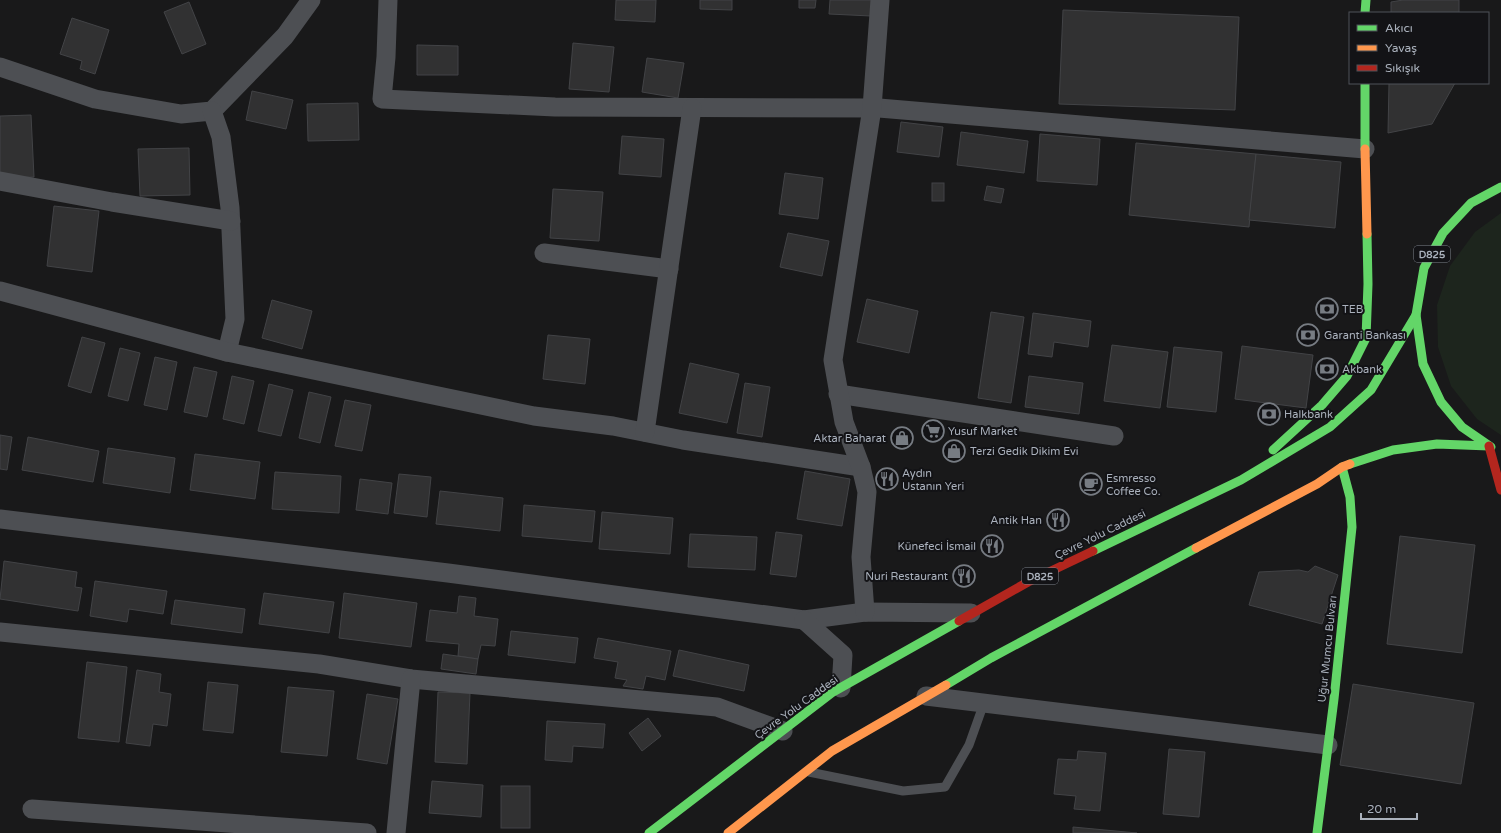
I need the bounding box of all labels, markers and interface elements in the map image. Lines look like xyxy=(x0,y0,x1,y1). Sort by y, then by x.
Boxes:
legend xyxy=(1349,12,1489,84)
text: Akıcı xyxy=(1385,21,1413,35)
text: Yavaş xyxy=(1385,41,1417,55)
text: Sıkışık xyxy=(1385,61,1421,75)
road number: D825 xyxy=(1414,246,1450,262)
bank icon: TEB xyxy=(1314,296,1340,322)
place label: TEB xyxy=(1342,303,1364,316)
bank icon: Garanti Bankası xyxy=(1295,322,1321,348)
place label: Garanti Bankası xyxy=(1324,329,1406,342)
bank icon: Akbank xyxy=(1314,356,1340,382)
place label: Akbank xyxy=(1342,363,1382,376)
bank icon: Halkbank xyxy=(1256,401,1282,427)
place label: Halkbank xyxy=(1284,408,1333,421)
supermarket icon: Yusuf Market xyxy=(920,418,946,444)
shop icon: Aktar Baharat xyxy=(889,425,915,451)
place label: Yusuf Market xyxy=(948,425,1017,438)
place label: Aktar Baharat xyxy=(813,432,886,445)
shop icon: Terzi Gedik Dikim Evi xyxy=(941,438,967,464)
place label: Terzi Gedik Dikim Evi xyxy=(970,445,1079,458)
restaurant icon: Aydın Ustanın Yeri xyxy=(874,466,900,492)
place label: Aydın Ustanın Yeri xyxy=(902,467,964,493)
cafe icon: Esmresso Coffee Co. xyxy=(1078,471,1104,497)
place label: Esmresso Coffee Co. xyxy=(1106,472,1161,498)
restaurant icon: Antik Han xyxy=(1045,507,1071,533)
street label: Çevre Yolu Caddesi xyxy=(1053,507,1148,562)
place label: Antik Han xyxy=(990,514,1042,527)
restaurant icon: Künefeci İsmail xyxy=(979,533,1005,559)
place label: Künefeci İsmail xyxy=(897,540,976,553)
restaurant icon: Nuri Restaurant xyxy=(951,563,977,589)
road number: D825 xyxy=(1022,568,1058,584)
place label: Nuri Restaurant xyxy=(865,570,948,583)
street label: Uğur Mumcu Bulvarı xyxy=(1315,595,1340,703)
street label: Çevre Yolu Caddesi xyxy=(752,673,840,742)
scale bar xyxy=(1361,795,1417,821)
text: 20 m xyxy=(1367,802,1396,816)

